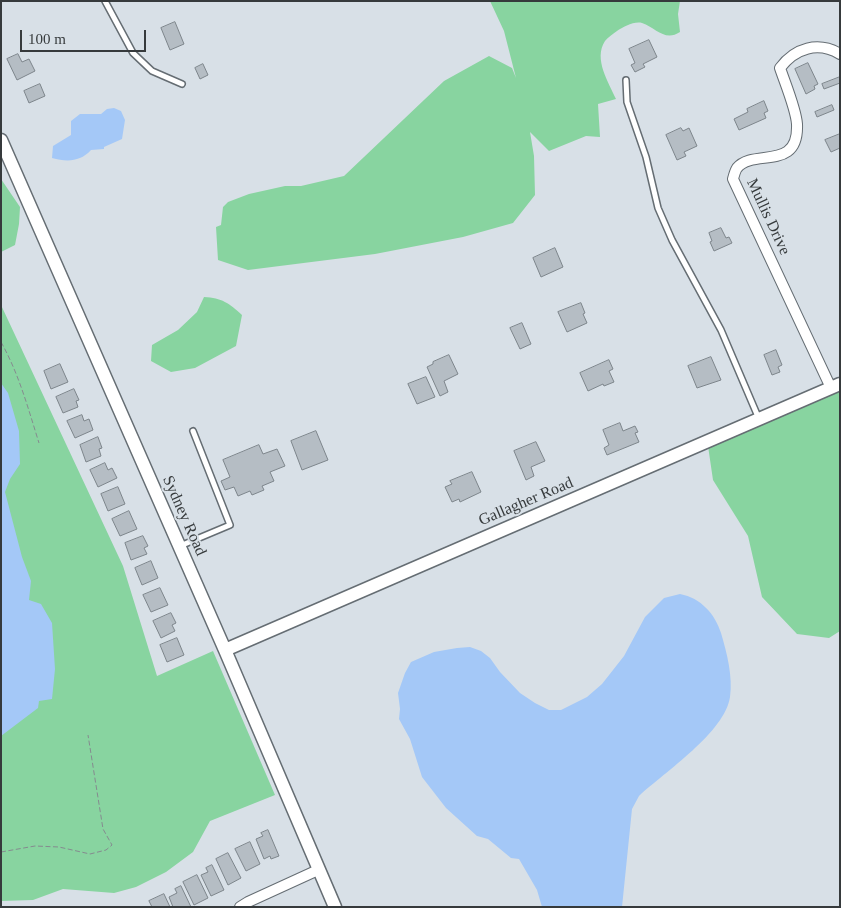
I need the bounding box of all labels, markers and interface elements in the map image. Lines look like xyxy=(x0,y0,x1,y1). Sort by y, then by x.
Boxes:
scale bar xyxy=(22,20,149,52)
text: 100 m xyxy=(28,31,66,47)
street label: Mullis Drive xyxy=(742,176,794,258)
street label: Sydney Road xyxy=(158,473,210,559)
street label: Gallagher Road xyxy=(476,473,576,531)

